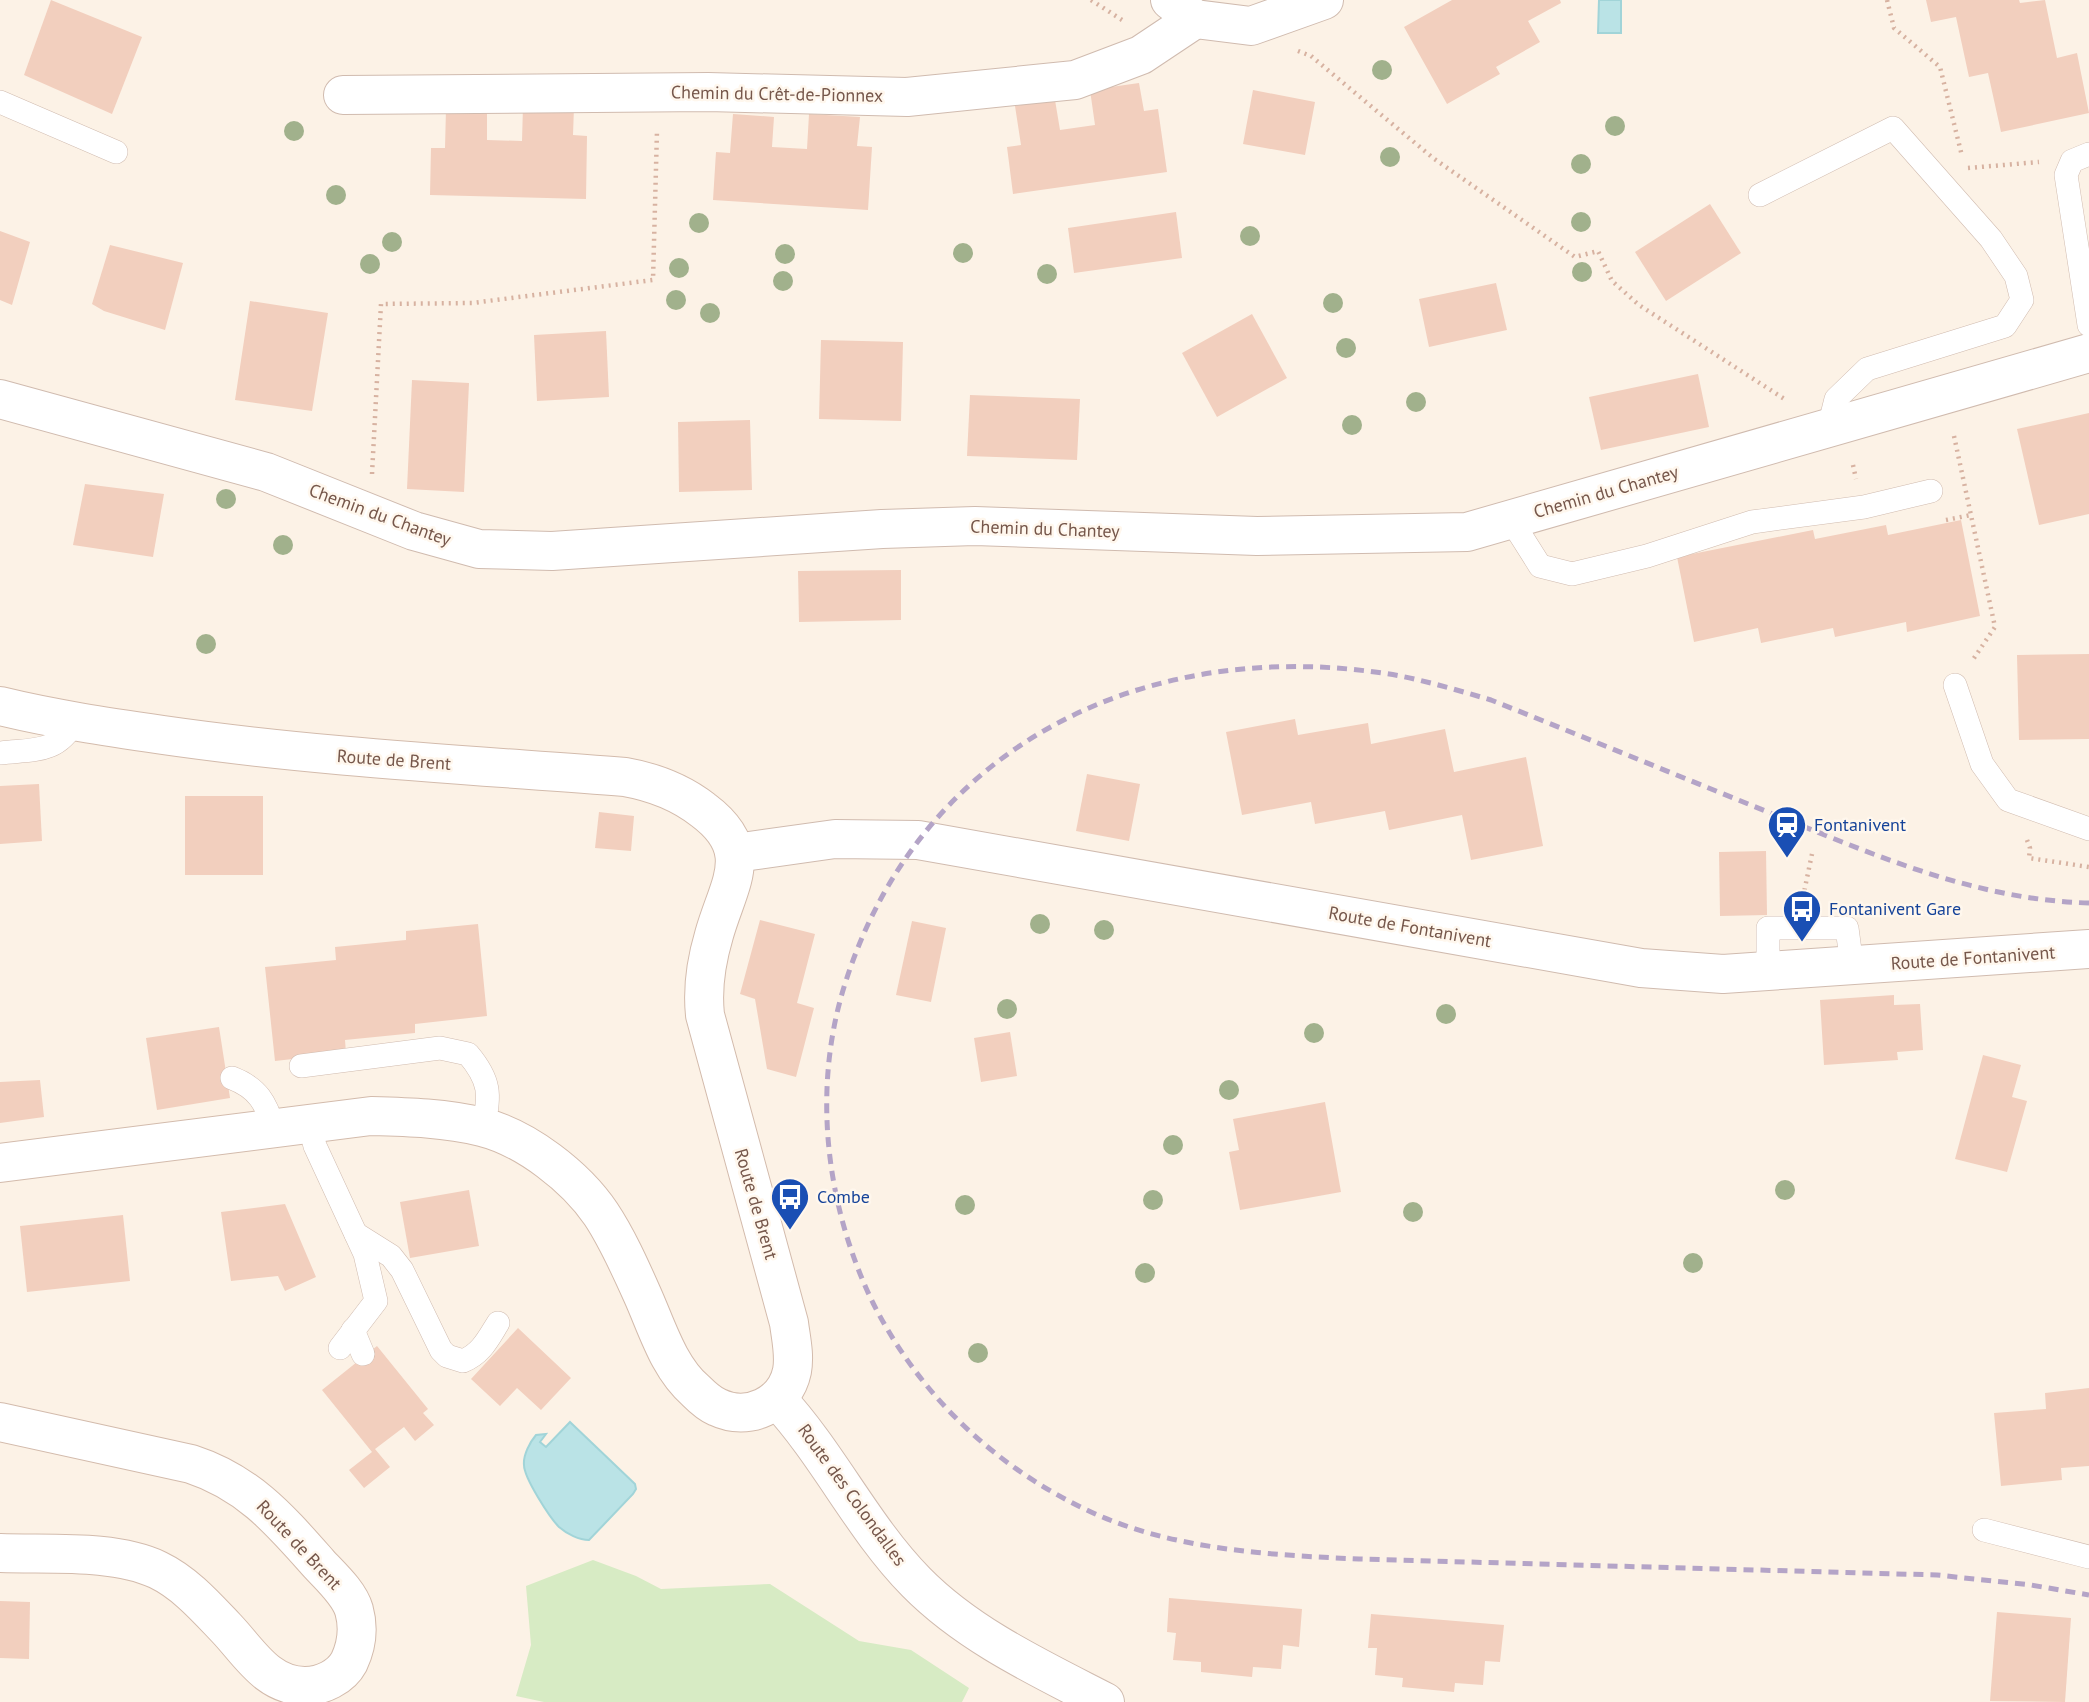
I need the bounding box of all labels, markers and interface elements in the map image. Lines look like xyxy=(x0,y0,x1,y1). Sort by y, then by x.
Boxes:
street label: Chemin du Crêt-de-Pionnex xyxy=(671,80,883,107)
street label: Chemin du Chantey xyxy=(1531,460,1681,523)
street label: Chemin du Chantey xyxy=(306,478,455,551)
street label: Chemin du Chantey xyxy=(970,514,1121,543)
street label: Route de Brent xyxy=(336,744,452,775)
station icon: Fontanivent xyxy=(1766,804,1808,859)
place label: Fontanivent xyxy=(1814,813,1906,836)
bus stop icon: Fontanivent Gare xyxy=(1781,888,1823,943)
place label: Fontanivent Gare xyxy=(1829,897,1961,920)
street label: Route de Fontanivent xyxy=(1327,901,1493,952)
street label: Route de Fontanivent xyxy=(1890,940,2056,975)
street label: Route de Brent xyxy=(730,1146,783,1262)
bus stop icon: Combe xyxy=(769,1176,811,1231)
place label: Combe xyxy=(817,1185,870,1208)
street label: Route des Colondalles xyxy=(793,1419,912,1570)
street label: Route de Brent xyxy=(252,1495,347,1594)

